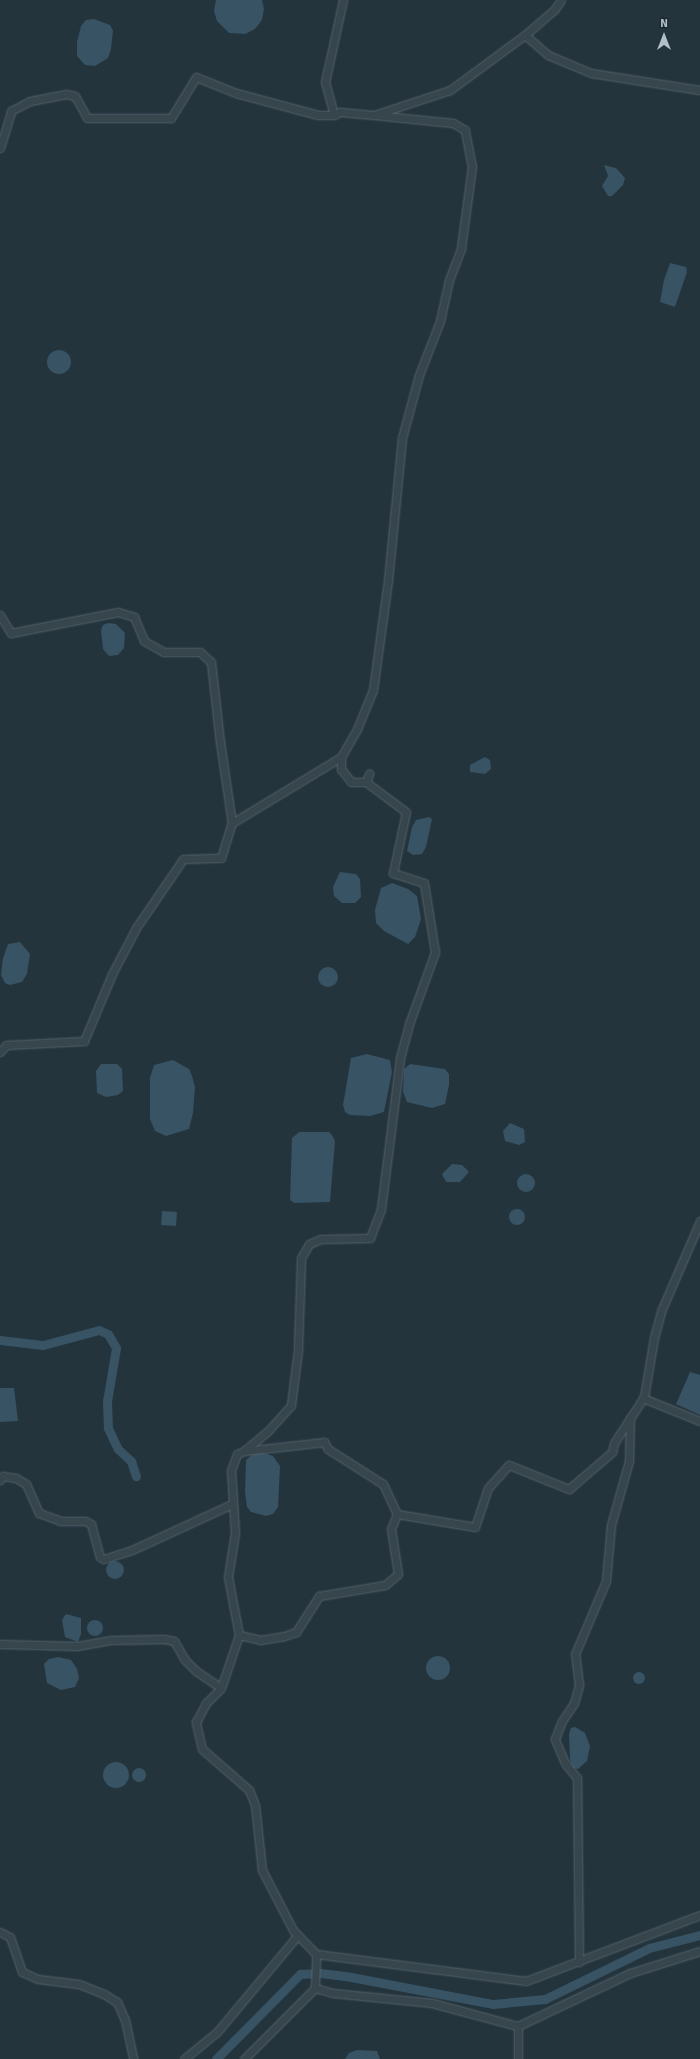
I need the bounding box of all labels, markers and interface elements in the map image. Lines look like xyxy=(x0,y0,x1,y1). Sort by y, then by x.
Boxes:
north arrow xyxy=(644,16,684,56)
text: N xyxy=(660,17,668,30)

